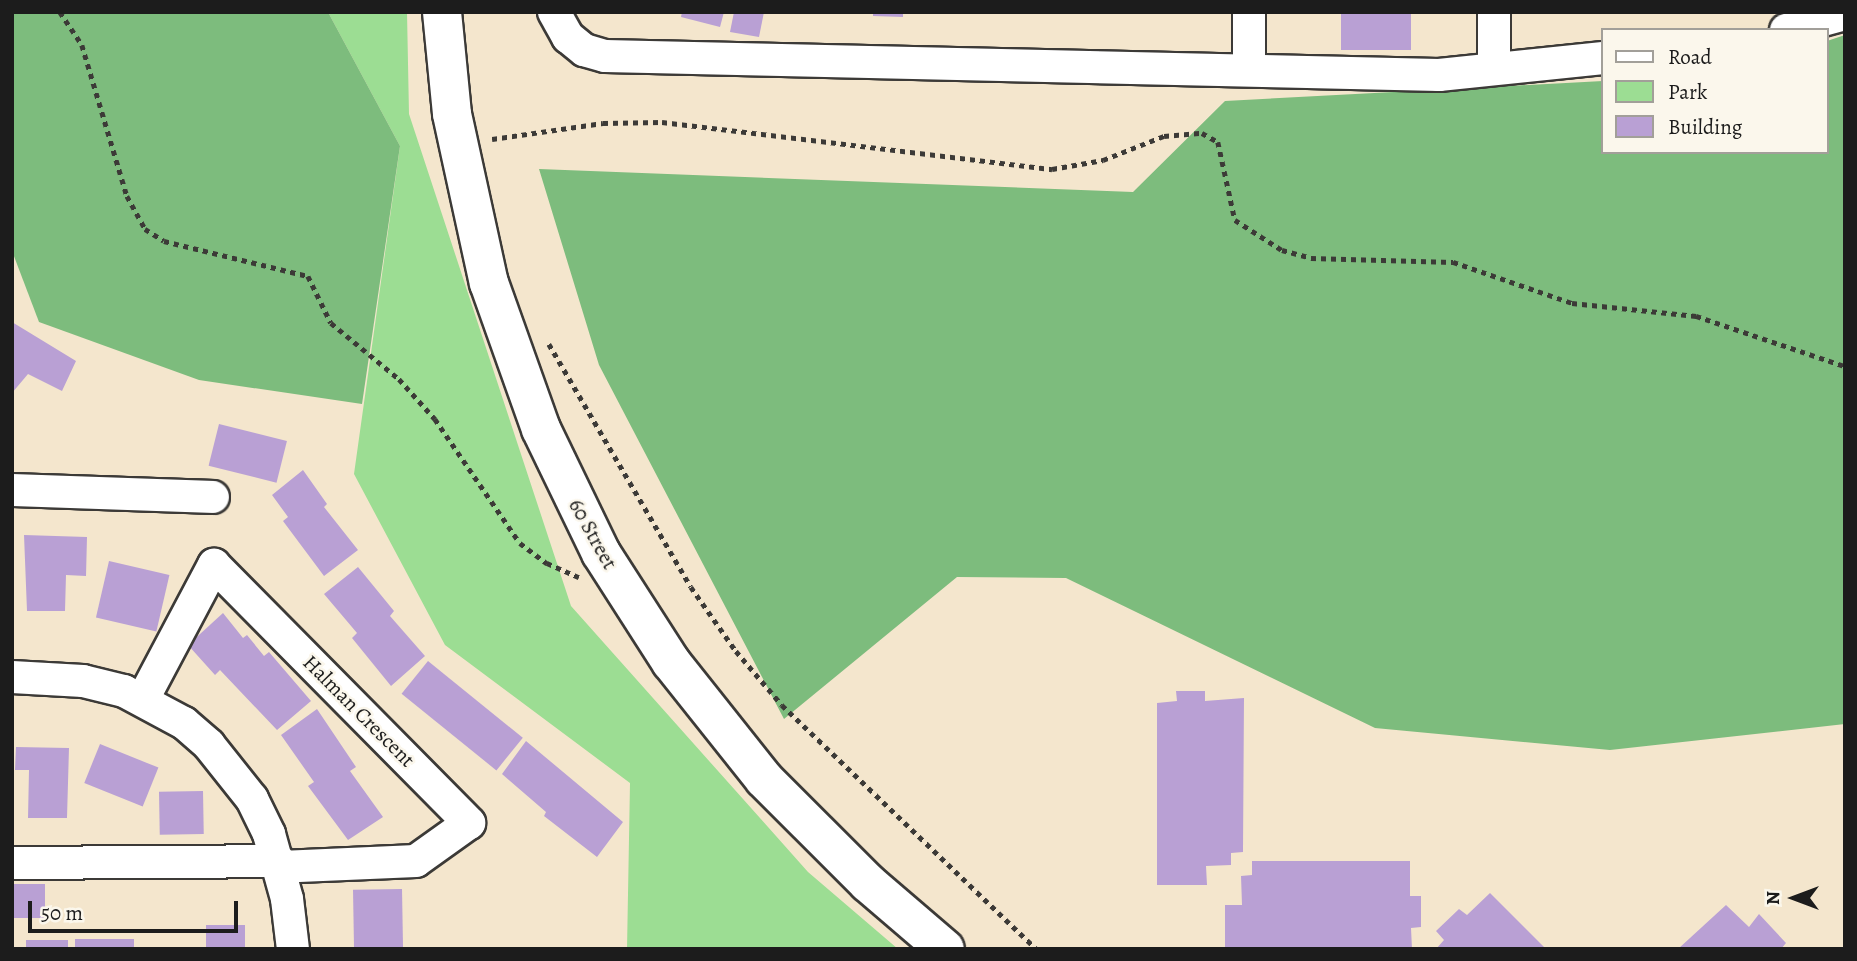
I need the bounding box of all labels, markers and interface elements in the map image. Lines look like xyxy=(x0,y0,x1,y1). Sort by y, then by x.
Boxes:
legend xyxy=(1602,28,1829,154)
text: Road xyxy=(1668,43,1712,71)
text: Park xyxy=(1668,78,1707,106)
text: Building xyxy=(1668,113,1742,141)
street label: 60 Street xyxy=(563,494,623,574)
street label: Halman Crescent xyxy=(298,650,420,772)
north arrow xyxy=(1759,863,1829,933)
scale bar xyxy=(32,888,242,932)
text: N xyxy=(1760,891,1786,905)
text: 50 m xyxy=(41,899,83,927)

